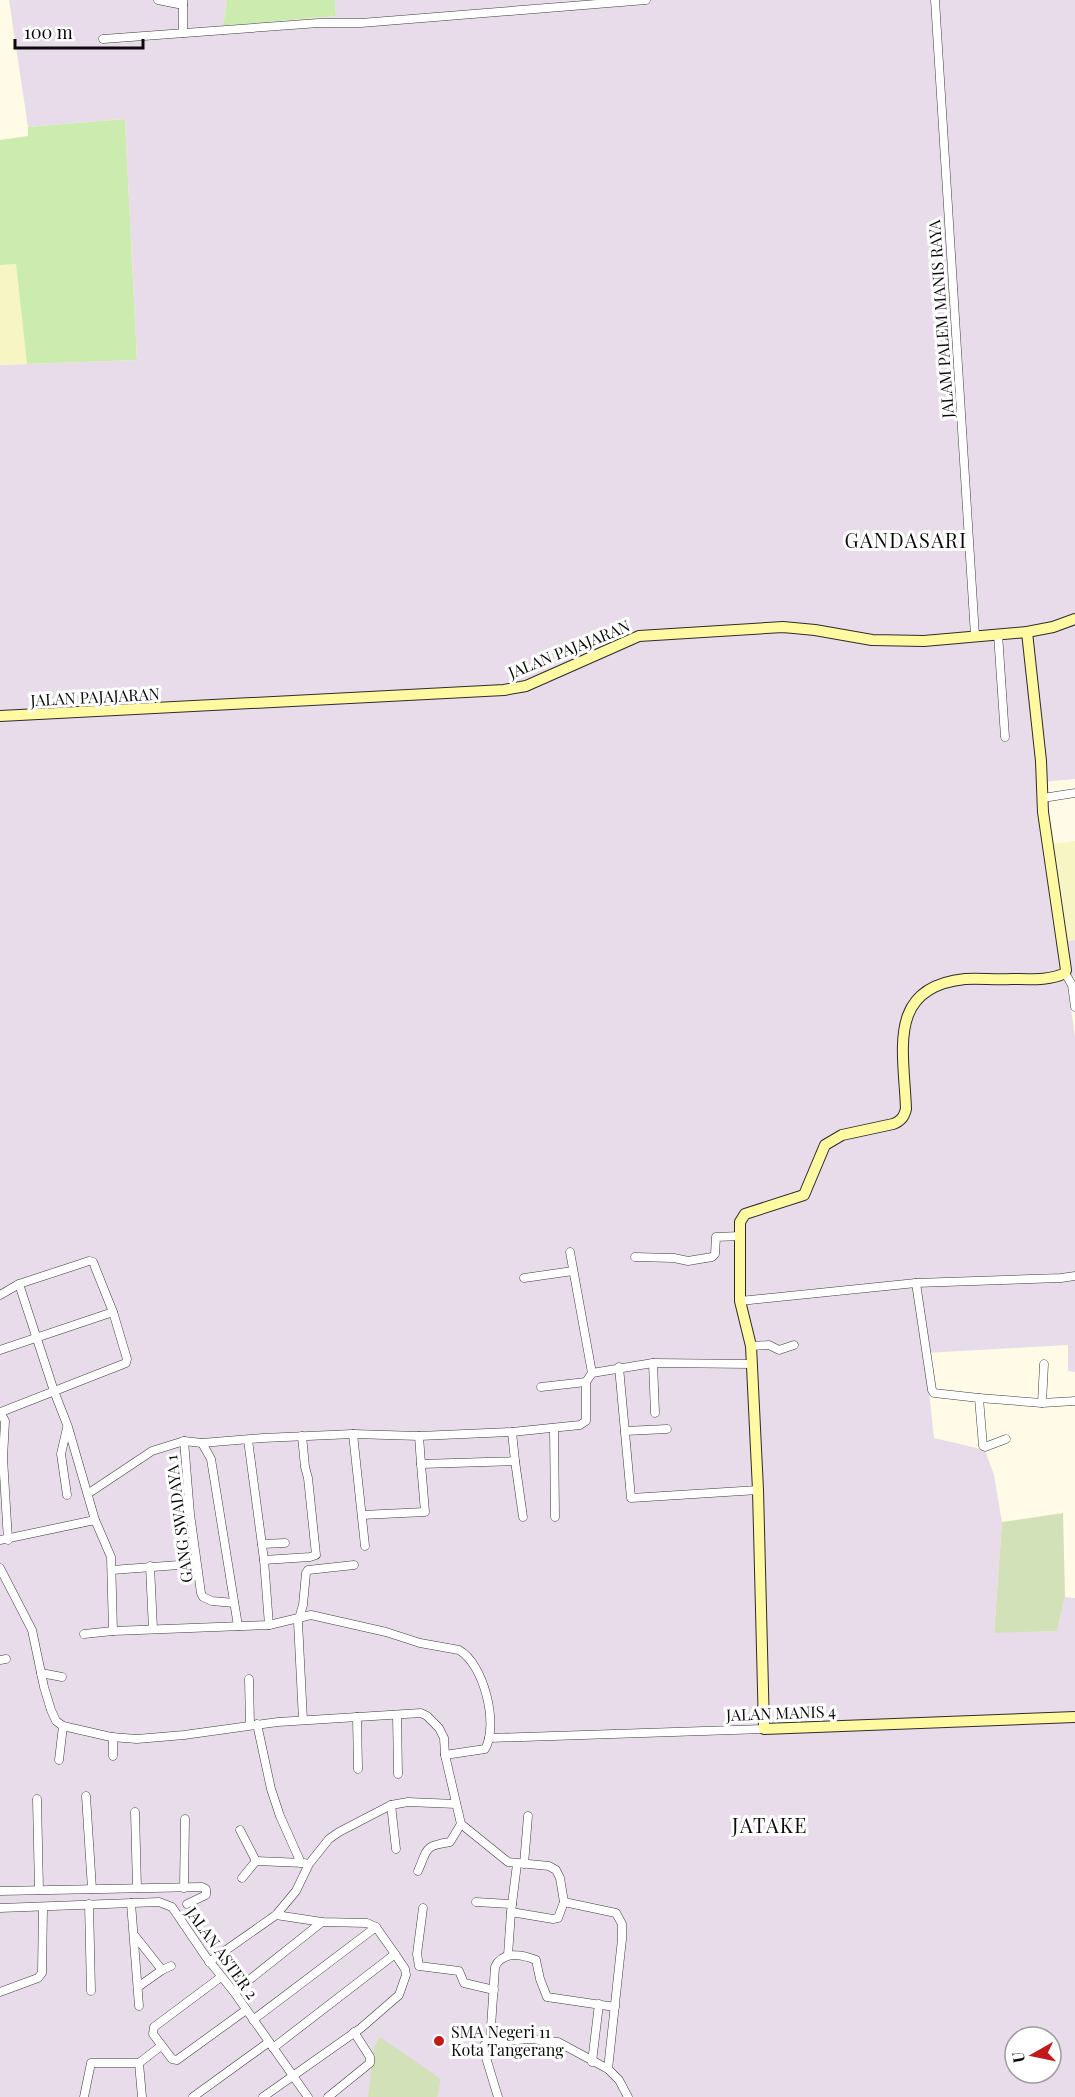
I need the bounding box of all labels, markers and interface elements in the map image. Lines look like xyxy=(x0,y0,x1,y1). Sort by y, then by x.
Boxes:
scale bar xyxy=(15,12,142,50)
text: 100 m xyxy=(24,20,73,44)
street label: JALAM PALEM MANIS RAYA xyxy=(923,218,958,420)
district label: GANDASARI xyxy=(844,526,968,553)
street label: JALAN PAJAJARAN xyxy=(504,615,633,683)
street label: JALAN PAJAJARAN xyxy=(29,683,160,710)
street label: GANG SWADAYA 1 xyxy=(160,1454,197,1584)
street label: JALAN MANIS 4 xyxy=(725,1700,836,1725)
district label: JATAKE xyxy=(731,1811,808,1838)
street label: JALAN ASTER 2 xyxy=(181,1902,263,2003)
place label: SMA Negeri 11 Kota Tangerang xyxy=(451,2021,564,2060)
north arrow xyxy=(1003,2025,1063,2085)
marker: SMA Negeri 11 Kota Tangerang xyxy=(432,2034,446,2048)
text: U xyxy=(1006,2050,1029,2065)

